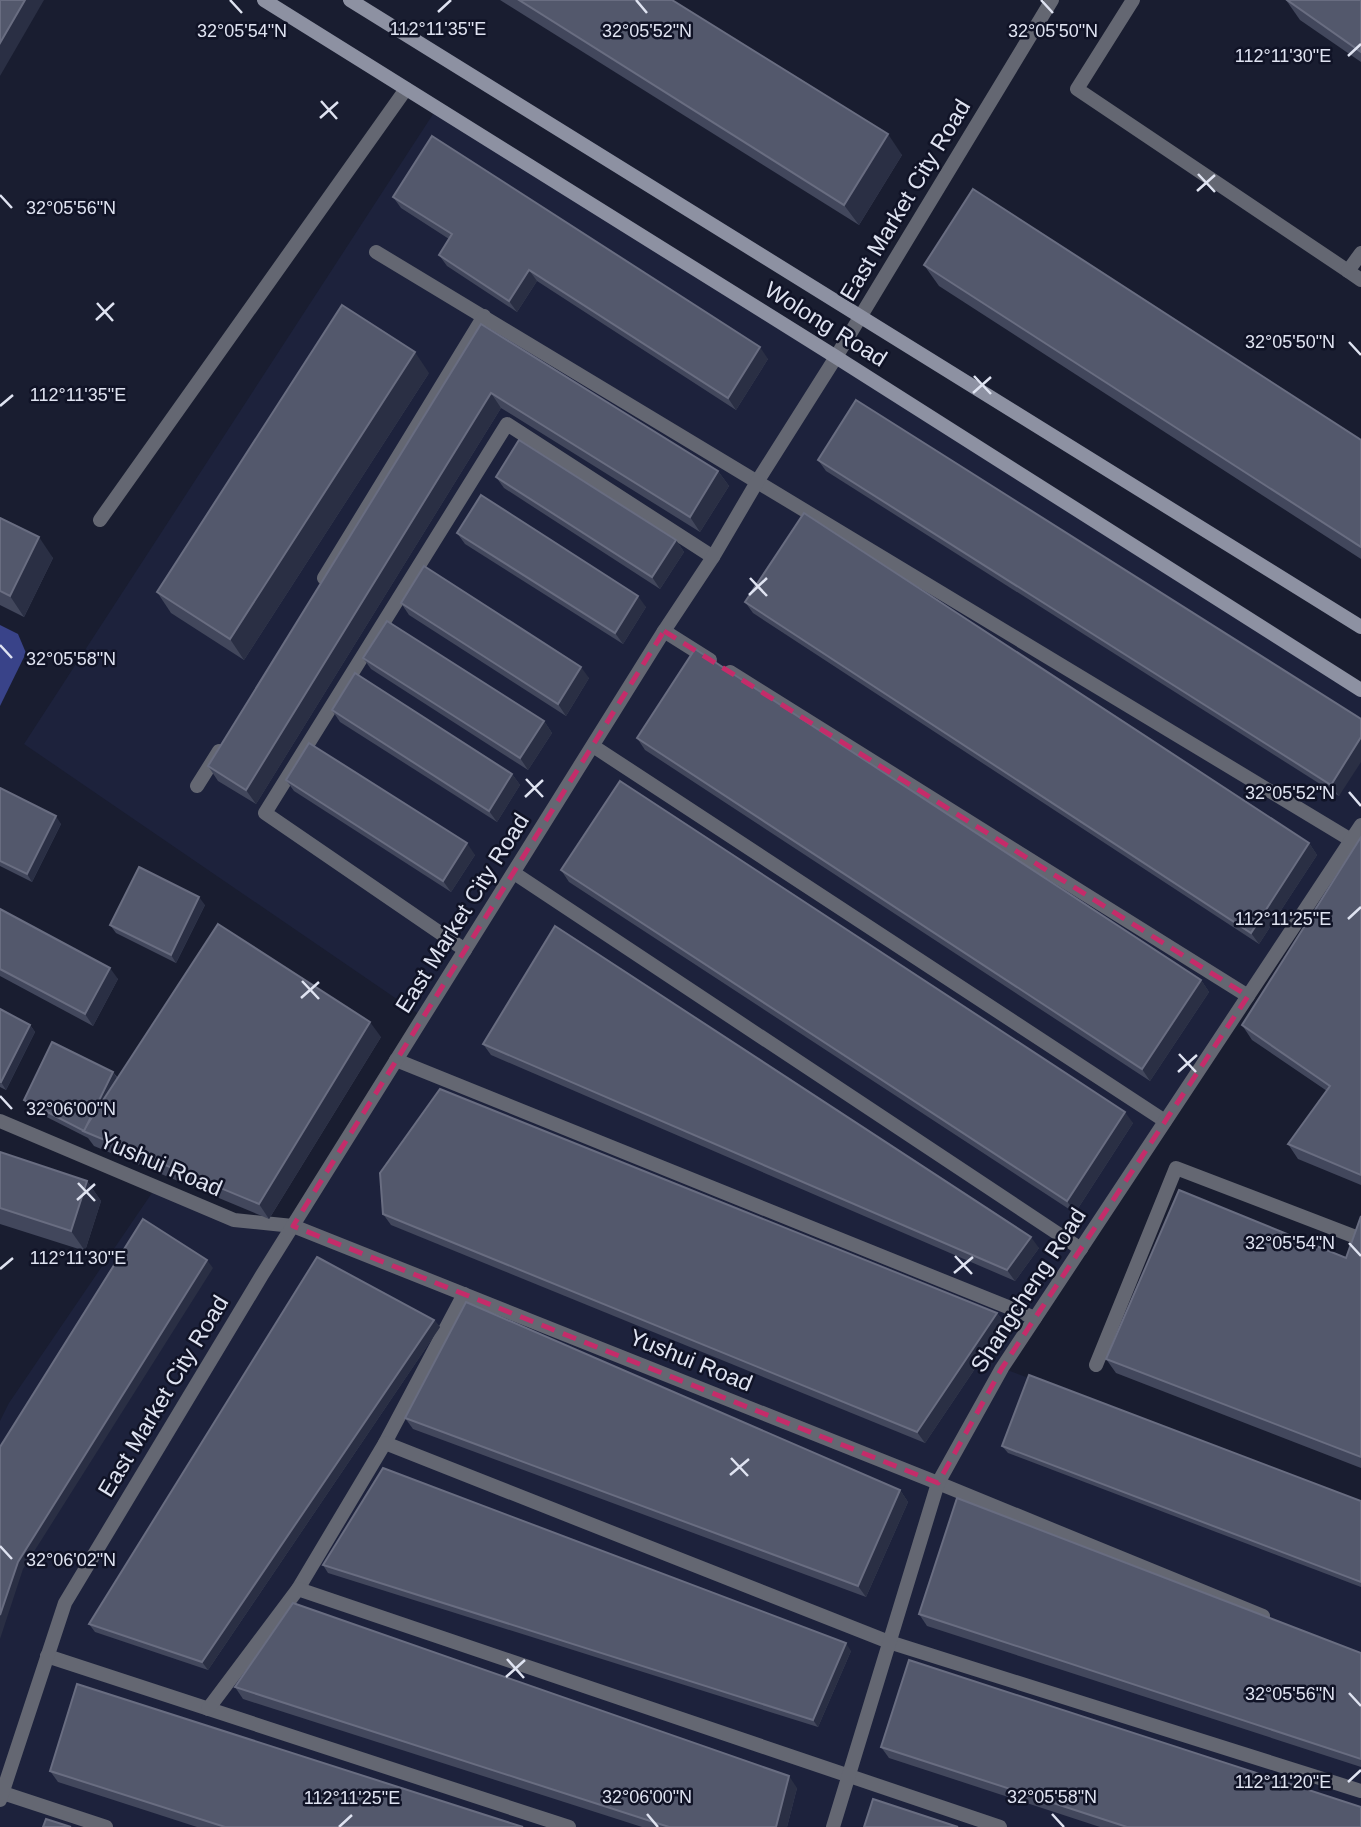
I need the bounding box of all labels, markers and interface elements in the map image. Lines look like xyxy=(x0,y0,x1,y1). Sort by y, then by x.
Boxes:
text: 112°11'35"E xyxy=(390,19,486,39)
text: 32°05'54"N xyxy=(197,21,287,41)
text: 32°05'52"N xyxy=(602,21,692,41)
text: 32°05'50"N xyxy=(1008,21,1098,41)
text: 112°11'30"E xyxy=(1235,46,1331,66)
street label: East Market City Road xyxy=(835,95,975,305)
text: 32°05'56"N xyxy=(26,198,116,218)
street label: Wolong Road xyxy=(760,276,892,372)
text: 32°05'50"N xyxy=(1245,332,1335,352)
text: 112°11'35"E xyxy=(30,385,126,405)
text: 32°05'58"N xyxy=(26,649,116,669)
text: 32°05'52"N xyxy=(1245,783,1335,803)
street label: East Market City Road xyxy=(390,809,534,1017)
text: 112°11'25"E xyxy=(1235,909,1331,929)
text: 32°06'00"N xyxy=(26,1099,116,1119)
street label: Yushui Road xyxy=(96,1127,226,1201)
street label: Shangcheng Road xyxy=(965,1203,1091,1377)
text: 32°05'54"N xyxy=(1245,1233,1335,1253)
text: 112°11'30"E xyxy=(30,1248,126,1268)
street label: East Market City Road xyxy=(93,1291,233,1501)
street label: Yushui Road xyxy=(626,1324,756,1396)
text: 32°06'02"N xyxy=(26,1550,116,1570)
text: 32°05'56"N xyxy=(1245,1684,1335,1704)
text: 112°11'20"E xyxy=(1235,1772,1331,1792)
text: 32°06'00"N xyxy=(602,1787,692,1807)
text: 32°05'58"N xyxy=(1007,1787,1097,1807)
text: 112°11'25"E xyxy=(304,1788,400,1808)

